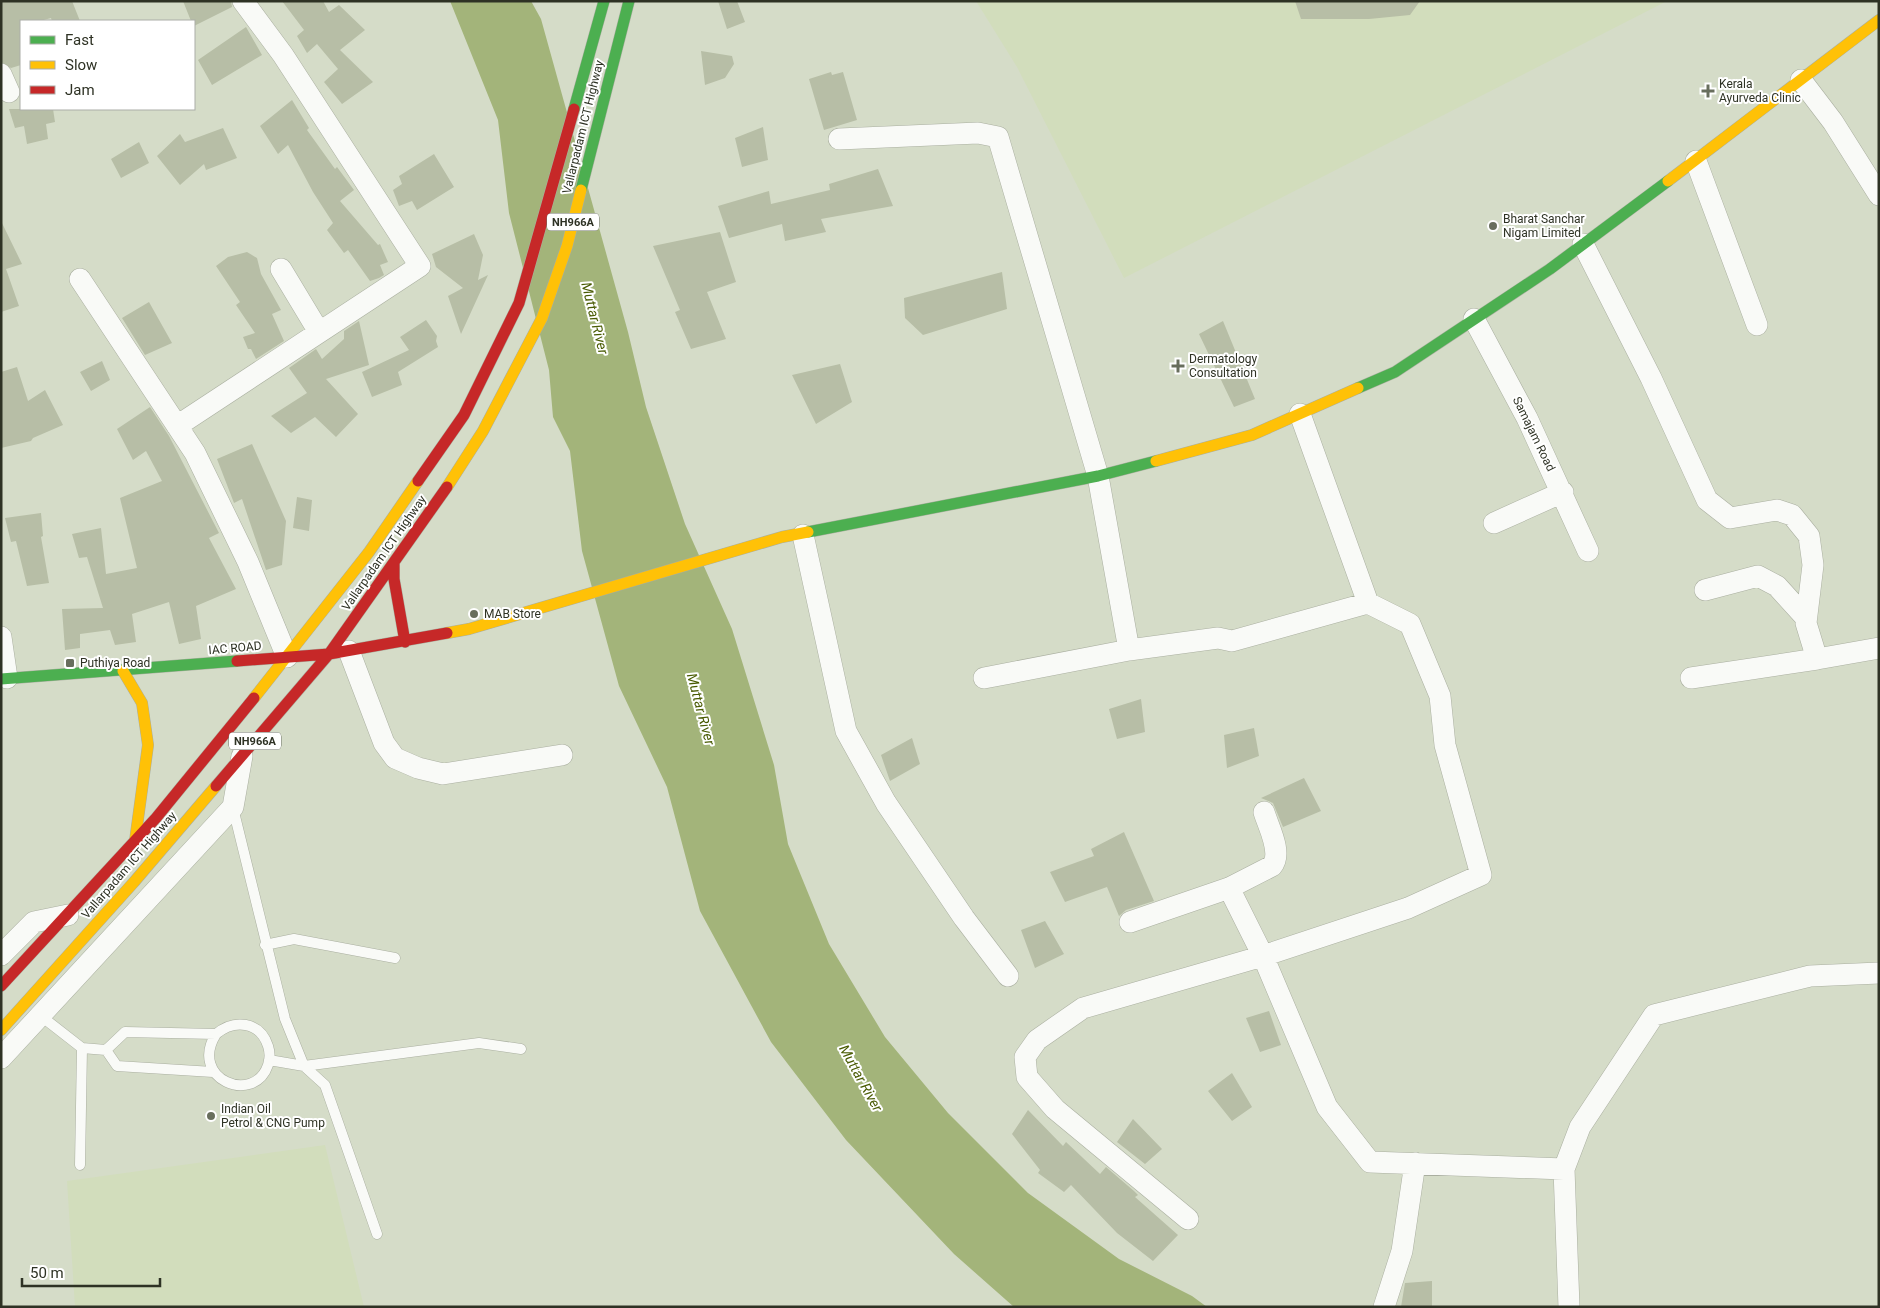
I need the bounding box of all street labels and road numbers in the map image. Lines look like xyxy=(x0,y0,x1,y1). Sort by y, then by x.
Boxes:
street label: Vallarpadam ICT Highway xyxy=(560,58,606,195)
road number: NH966A xyxy=(547,213,599,230)
street label: Samajam Road xyxy=(1510,394,1558,474)
street label: Vallarpadam ICT Highway xyxy=(339,493,429,613)
street label: IAC ROAD xyxy=(208,639,262,657)
road number: NH966A xyxy=(229,732,281,749)
street label: Vallarpadam ICT Highway xyxy=(79,808,179,921)

